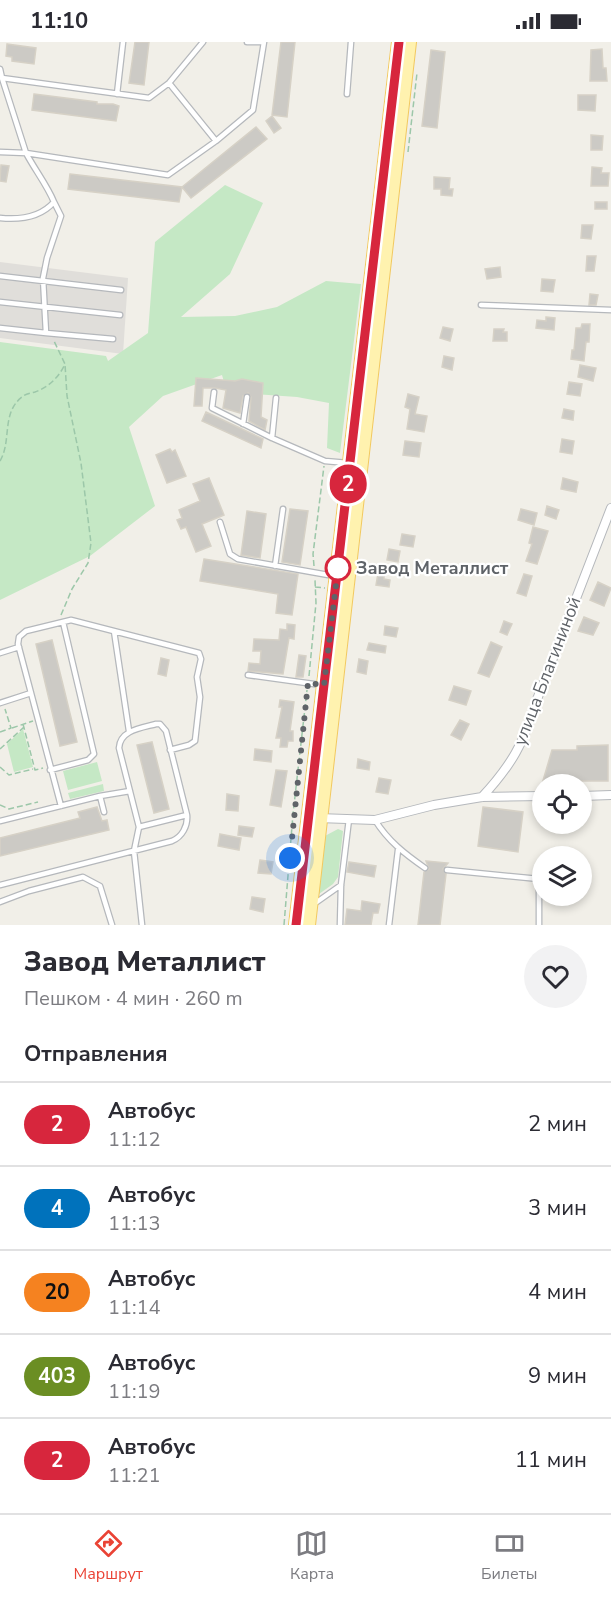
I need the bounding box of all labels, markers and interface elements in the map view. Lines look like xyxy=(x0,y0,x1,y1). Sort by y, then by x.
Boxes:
text: 11:10 xyxy=(30,6,88,36)
line badge: 2 xyxy=(328,464,368,504)
text: 2 xyxy=(342,470,354,498)
marker: Завод Металлист xyxy=(325,555,351,581)
place label: Завод Металлист xyxy=(356,556,509,580)
street label: улица Благининой xyxy=(508,593,586,749)
map controls xyxy=(532,774,592,906)
button: locate xyxy=(532,774,592,834)
your location xyxy=(275,843,305,873)
button: layers xyxy=(532,846,592,906)
text: Завод Металлист xyxy=(24,943,265,981)
button: heart xyxy=(524,945,587,1008)
text: Пешком · 4 мин · 260 m xyxy=(24,985,243,1012)
text: Отправления xyxy=(24,1039,168,1069)
text: Автобус xyxy=(108,1096,196,1126)
text: 2 мин xyxy=(528,1109,587,1139)
text: 2 xyxy=(51,1110,63,1138)
text: 11:12 xyxy=(108,1126,161,1153)
text: Автобус xyxy=(108,1180,196,1210)
text: 3 мин xyxy=(528,1193,587,1223)
text: 4 xyxy=(51,1194,63,1222)
text: 11:13 xyxy=(108,1210,161,1237)
text: Автобус xyxy=(108,1264,196,1294)
text: 4 мин xyxy=(528,1277,587,1307)
text: 20 xyxy=(44,1278,70,1306)
text: 11:14 xyxy=(108,1294,161,1321)
text: Автобус xyxy=(108,1348,196,1378)
text: 9 мин xyxy=(528,1361,587,1391)
text: 403 xyxy=(38,1362,76,1390)
text: 11:19 xyxy=(108,1378,161,1405)
text: Автобус xyxy=(108,1432,196,1462)
text: 11 мин xyxy=(515,1445,587,1475)
text: 2 xyxy=(51,1446,63,1474)
text: 11:21 xyxy=(108,1462,161,1489)
tab: Маршрут xyxy=(73,1527,143,1585)
tab: Карта xyxy=(290,1527,334,1585)
tab: Билеты xyxy=(481,1527,538,1585)

